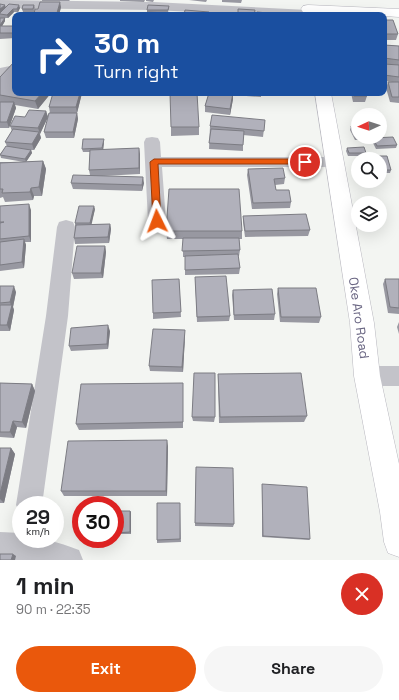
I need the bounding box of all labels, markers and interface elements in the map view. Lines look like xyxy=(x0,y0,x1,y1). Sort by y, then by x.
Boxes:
text: 30 m xyxy=(94,25,160,61)
icon: right xyxy=(28,28,80,80)
text: Turn right xyxy=(94,60,178,83)
north arrow xyxy=(351,108,387,144)
map controls xyxy=(351,108,387,232)
pin xyxy=(288,145,322,179)
icon: arrive xyxy=(294,151,316,173)
button: search xyxy=(351,152,387,188)
button: layers xyxy=(351,196,387,232)
position arrow xyxy=(136,200,178,242)
street label: Oke Aro Road xyxy=(345,276,373,360)
speed limit sign: 30 xyxy=(72,496,124,548)
text: 29 xyxy=(26,504,50,530)
text: km/h xyxy=(26,525,50,538)
text: 1 min xyxy=(16,570,75,601)
button: close xyxy=(341,573,383,615)
text: 90 m · 22:35 xyxy=(16,601,91,618)
button: Exit xyxy=(16,646,196,692)
button: Share xyxy=(204,646,383,692)

